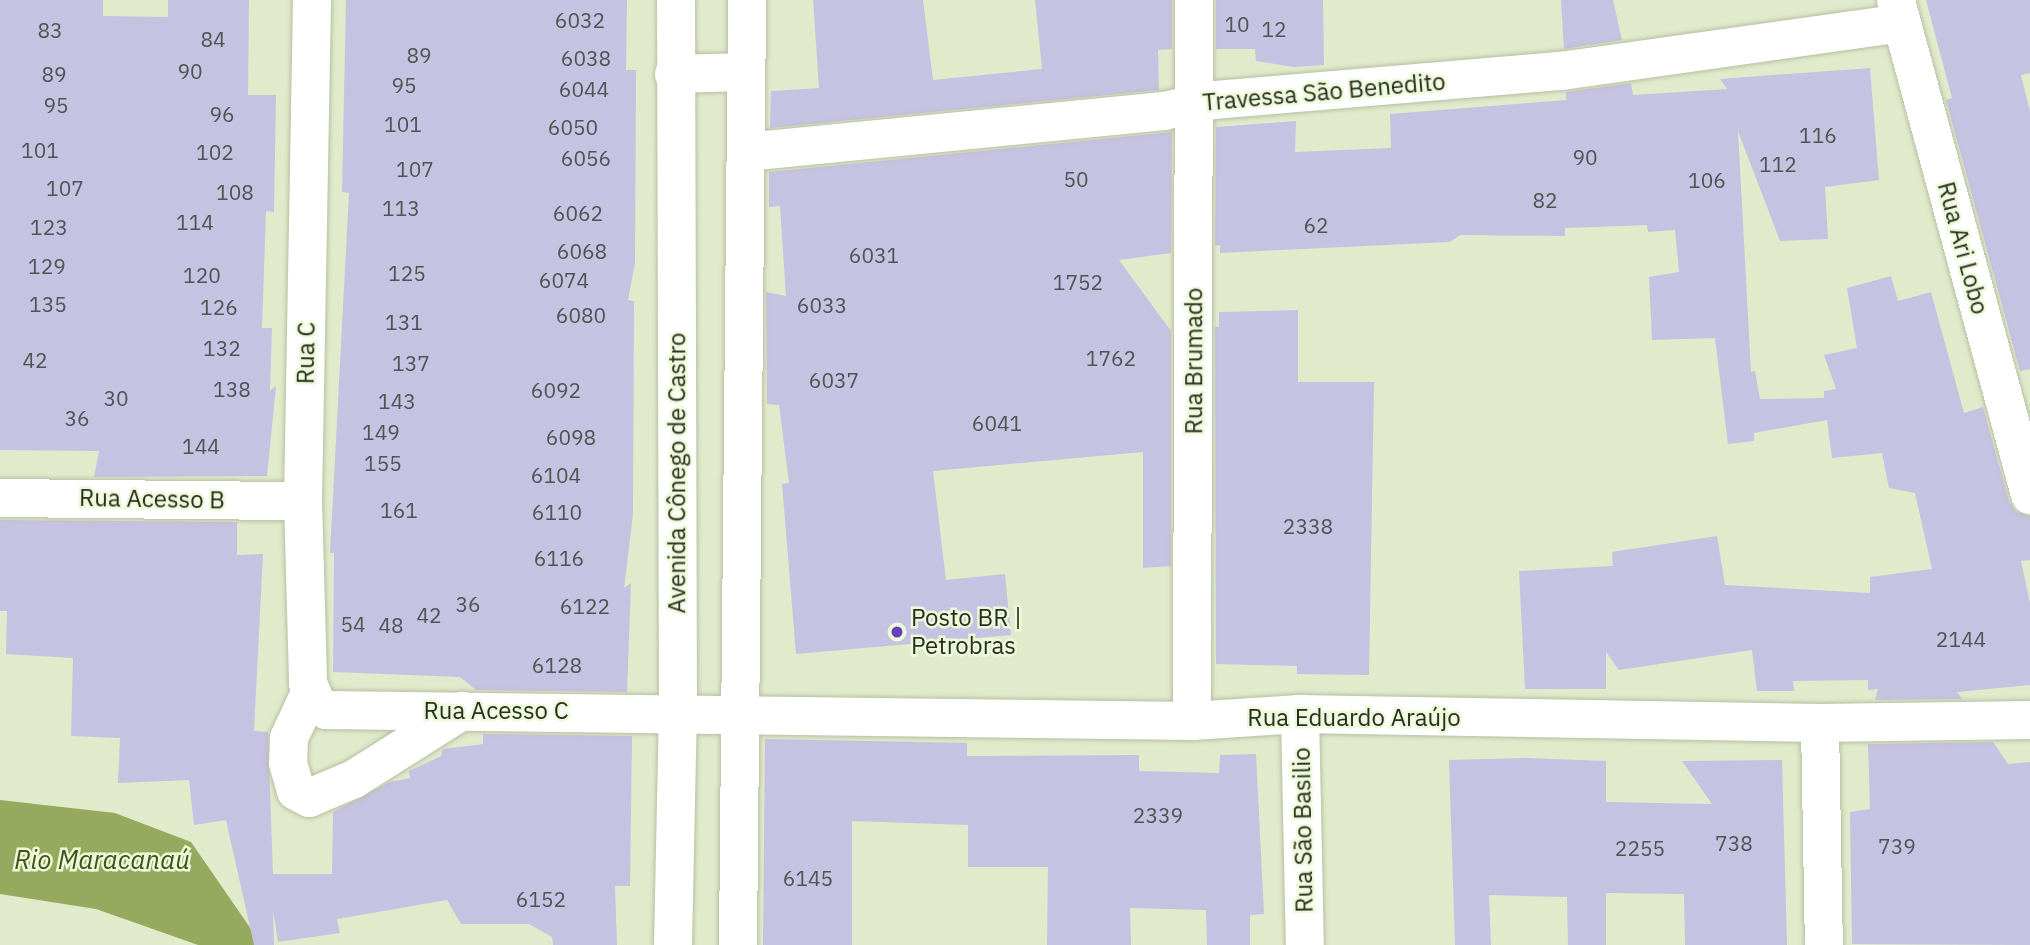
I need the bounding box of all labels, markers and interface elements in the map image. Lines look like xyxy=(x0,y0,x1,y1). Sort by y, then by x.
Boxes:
house number: 6032 xyxy=(555,7,605,33)
house number: 10 xyxy=(1224,11,1250,37)
house number: 12 xyxy=(1261,16,1287,42)
house number: 83 xyxy=(37,17,63,43)
house number: 84 xyxy=(200,26,226,52)
house number: 89 xyxy=(406,42,432,68)
house number: 6038 xyxy=(561,45,611,71)
house number: 90 xyxy=(177,58,203,84)
house number: 89 xyxy=(41,61,67,87)
street label: Travessa São Benedito xyxy=(1201,67,1447,117)
house number: 95 xyxy=(391,72,417,98)
house number: 6044 xyxy=(559,76,609,102)
house number: 95 xyxy=(43,92,69,118)
house number: 96 xyxy=(209,101,235,127)
house number: 101 xyxy=(384,111,422,137)
house number: 6050 xyxy=(548,114,598,140)
house number: 116 xyxy=(1799,122,1837,148)
house number: 101 xyxy=(21,137,59,163)
house number: 102 xyxy=(196,139,234,165)
house number: 90 xyxy=(1572,144,1598,170)
house number: 6056 xyxy=(561,145,611,171)
house number: 112 xyxy=(1759,151,1797,177)
house number: 107 xyxy=(396,156,434,182)
house number: 50 xyxy=(1063,166,1089,192)
house number: 106 xyxy=(1688,167,1726,193)
house number: 107 xyxy=(46,175,84,201)
house number: 108 xyxy=(216,179,254,205)
street label: Rua Ari Lobo xyxy=(1932,179,1994,317)
house number: 82 xyxy=(1532,187,1558,213)
house number: 113 xyxy=(382,195,420,221)
house number: 6062 xyxy=(553,200,603,226)
house number: 114 xyxy=(176,209,214,235)
house number: 62 xyxy=(1303,212,1329,238)
house number: 123 xyxy=(30,214,68,240)
house number: 6068 xyxy=(557,238,607,264)
house number: 6031 xyxy=(849,242,899,268)
house number: 129 xyxy=(28,253,66,279)
house number: 125 xyxy=(388,260,426,286)
house number: 120 xyxy=(183,262,221,288)
house number: 6074 xyxy=(539,267,589,293)
house number: 1752 xyxy=(1053,269,1103,295)
street label: Rua Brumado xyxy=(1180,288,1208,434)
house number: 135 xyxy=(29,291,67,317)
house number: 6033 xyxy=(797,292,847,318)
house number: 126 xyxy=(200,294,238,320)
house number: 6080 xyxy=(556,302,606,328)
house number: 131 xyxy=(385,309,423,335)
street label: Rua C xyxy=(291,322,321,384)
street label: Avenida Cônego de Castro xyxy=(663,332,691,614)
house number: 132 xyxy=(203,335,241,361)
house number: 1762 xyxy=(1086,345,1136,371)
house number: 42 xyxy=(22,347,48,373)
house number: 137 xyxy=(392,350,430,376)
house number: 6037 xyxy=(809,367,859,393)
house number: 138 xyxy=(213,376,251,402)
house number: 6092 xyxy=(531,377,581,403)
house number: 30 xyxy=(103,385,129,411)
house number: 143 xyxy=(378,388,416,414)
house number: 36 xyxy=(64,405,90,431)
house number: 6041 xyxy=(972,410,1022,436)
house number: 149 xyxy=(362,419,400,445)
house number: 6098 xyxy=(546,424,596,450)
house number: 144 xyxy=(182,433,220,459)
house number: 155 xyxy=(364,450,402,476)
house number: 6104 xyxy=(531,462,581,488)
street label: Rua Acesso B xyxy=(79,483,225,515)
house number: 161 xyxy=(380,497,418,523)
house number: 6110 xyxy=(532,499,582,525)
house number: 2338 xyxy=(1283,513,1333,539)
house number: 6116 xyxy=(534,545,584,571)
house number: 36 xyxy=(455,591,481,617)
house number: 6122 xyxy=(560,593,610,619)
house number: 42 xyxy=(416,602,442,628)
place label: Posto BR | Petrobras xyxy=(911,604,1022,660)
house number: 54 xyxy=(340,611,366,637)
house number: 48 xyxy=(378,612,404,638)
marker: Posto BR | Petrobras xyxy=(889,624,905,640)
house number: 2144 xyxy=(1936,626,1986,652)
house number: 6128 xyxy=(532,652,582,678)
street label: Rua Acesso C xyxy=(423,697,569,725)
street label: Rua Eduardo Araújo xyxy=(1247,704,1461,732)
street label: Rua São Basilio xyxy=(1287,747,1319,913)
house number: 2339 xyxy=(1133,802,1183,828)
house number: 738 xyxy=(1715,830,1753,856)
house number: 739 xyxy=(1878,833,1916,859)
house number: 2255 xyxy=(1615,835,1665,861)
water label: Rio Maracanaú xyxy=(14,844,190,876)
house number: 6145 xyxy=(783,865,833,891)
house number: 6152 xyxy=(516,886,566,912)

